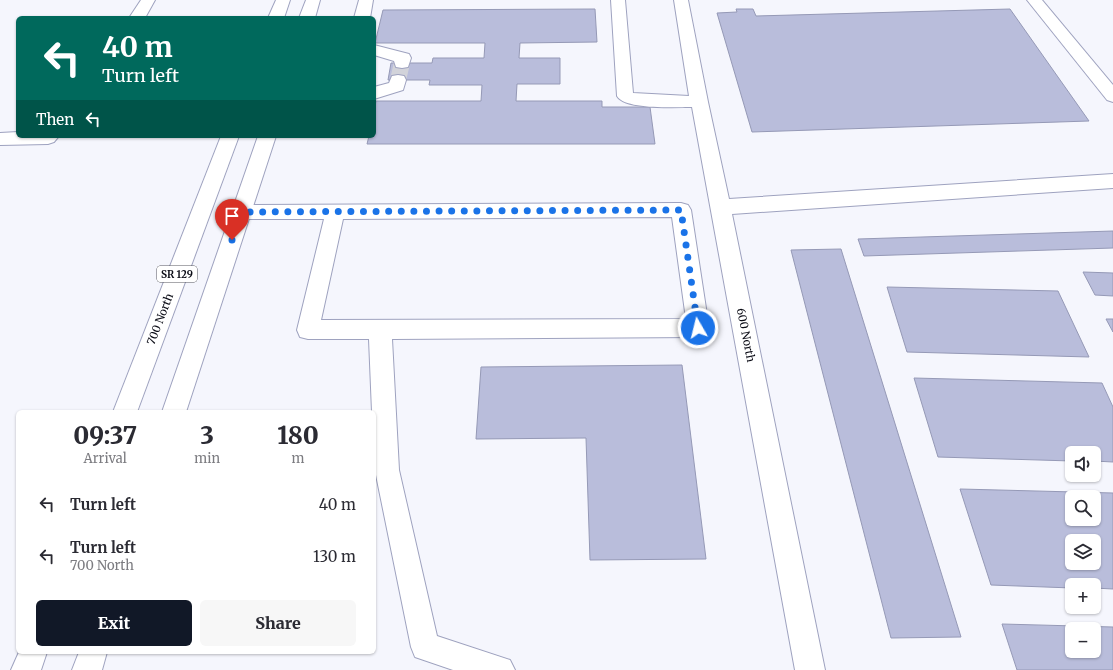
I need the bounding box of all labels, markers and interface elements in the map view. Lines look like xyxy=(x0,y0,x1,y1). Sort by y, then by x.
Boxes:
text: 40 m xyxy=(102,29,173,65)
icon: left xyxy=(36,32,88,84)
text: Turn left xyxy=(102,64,179,87)
icon: left xyxy=(82,108,104,130)
text: Then xyxy=(36,110,74,129)
pin xyxy=(215,199,249,240)
icon: arrive xyxy=(221,205,243,227)
road number: SR 129 xyxy=(157,266,197,282)
street label: 700 North xyxy=(144,291,176,347)
position arrow xyxy=(677,307,719,349)
street label: 600 North xyxy=(734,307,758,364)
text: 09:37 xyxy=(73,420,137,451)
text: 3 xyxy=(200,420,214,451)
text: 180 xyxy=(277,420,319,451)
map controls xyxy=(1065,446,1101,658)
button: sound xyxy=(1065,446,1101,482)
text: Arrival xyxy=(83,450,127,467)
text: min xyxy=(194,450,220,467)
text: m xyxy=(292,450,304,467)
button: search xyxy=(1065,490,1101,526)
icon: left xyxy=(36,493,58,515)
text: Turn left xyxy=(70,495,136,514)
text: 40 m xyxy=(319,495,356,514)
button: layers xyxy=(1065,534,1101,570)
text: Turn left xyxy=(70,538,136,557)
icon: left xyxy=(36,545,58,567)
text: 130 m xyxy=(313,547,356,566)
text: 700 North xyxy=(70,557,134,574)
button: + xyxy=(1065,578,1101,614)
button: Exit xyxy=(36,600,192,646)
button: Share xyxy=(200,600,356,646)
button: − xyxy=(1065,622,1101,658)

